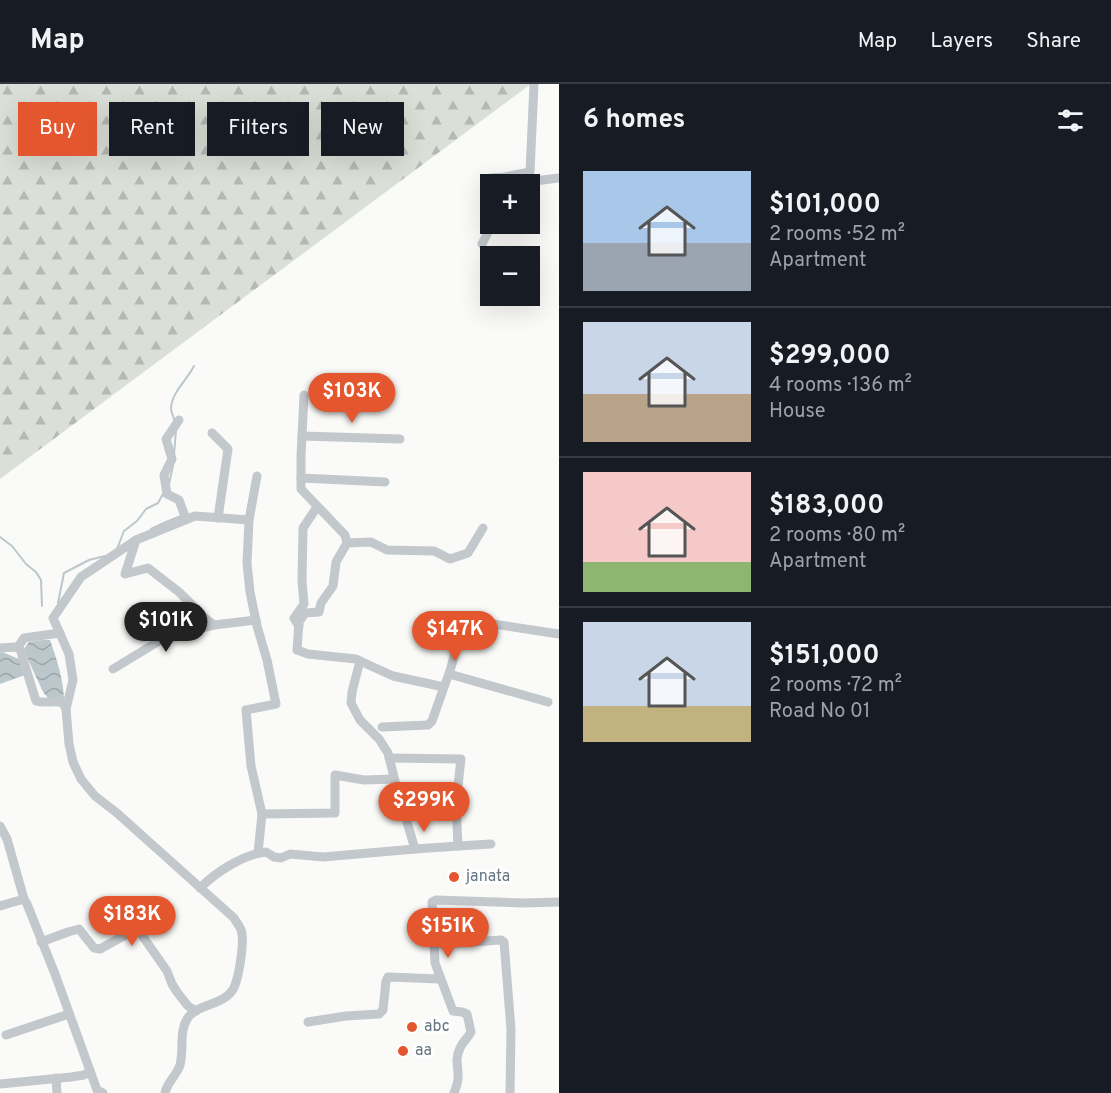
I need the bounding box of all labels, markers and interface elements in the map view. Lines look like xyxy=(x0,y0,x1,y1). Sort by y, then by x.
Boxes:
text: Map xyxy=(30,23,85,59)
text: Map xyxy=(858,28,897,55)
text: Layers xyxy=(930,28,993,55)
text: Share xyxy=(1026,28,1081,55)
chip: Buy xyxy=(18,102,97,156)
chip: Rent xyxy=(109,102,195,156)
chip: Filters xyxy=(207,102,309,156)
chip: New xyxy=(321,102,404,156)
text: 6 homes xyxy=(583,104,685,137)
icon: filters xyxy=(1054,104,1087,137)
map controls xyxy=(480,174,540,306)
button: + xyxy=(480,174,540,234)
text: $101,000 xyxy=(769,189,881,222)
icon: home xyxy=(631,195,703,267)
text: 2 rooms · 52 m² xyxy=(769,222,905,248)
button: − xyxy=(480,246,540,306)
text: Apartment xyxy=(769,248,867,274)
text: $299,000 xyxy=(769,340,891,373)
icon: home xyxy=(631,346,703,418)
pin: $103K xyxy=(310,373,394,424)
text: 4 rooms · 136 m² xyxy=(769,373,912,399)
text: $103K xyxy=(322,379,382,405)
text: House xyxy=(769,399,825,425)
text: $183,000 xyxy=(769,490,884,523)
icon: home xyxy=(631,496,703,568)
text: 2 rooms · 80 m² xyxy=(769,523,905,549)
text: Apartment xyxy=(769,549,867,575)
pin: $101K xyxy=(124,602,208,653)
text: $101K xyxy=(138,608,194,634)
pin: $147K xyxy=(413,611,497,662)
text: $147K xyxy=(426,617,484,643)
text: $151,000 xyxy=(769,640,880,673)
icon: home xyxy=(631,646,703,718)
text: 2 rooms · 72 m² xyxy=(769,673,902,699)
text: Road No 01 xyxy=(769,699,870,725)
pin: $299K xyxy=(382,782,466,833)
text: $299K xyxy=(392,788,456,814)
place label: janata xyxy=(465,867,510,887)
marker: janata xyxy=(447,870,461,884)
pin: $183K xyxy=(90,896,174,947)
text: $183K xyxy=(103,902,161,928)
pin: $151K xyxy=(406,908,490,959)
text: $151K xyxy=(421,914,475,940)
place label: abc xyxy=(424,1017,450,1037)
marker: abc xyxy=(405,1020,419,1034)
place label: aa xyxy=(415,1041,432,1061)
marker: aa xyxy=(396,1044,410,1058)

